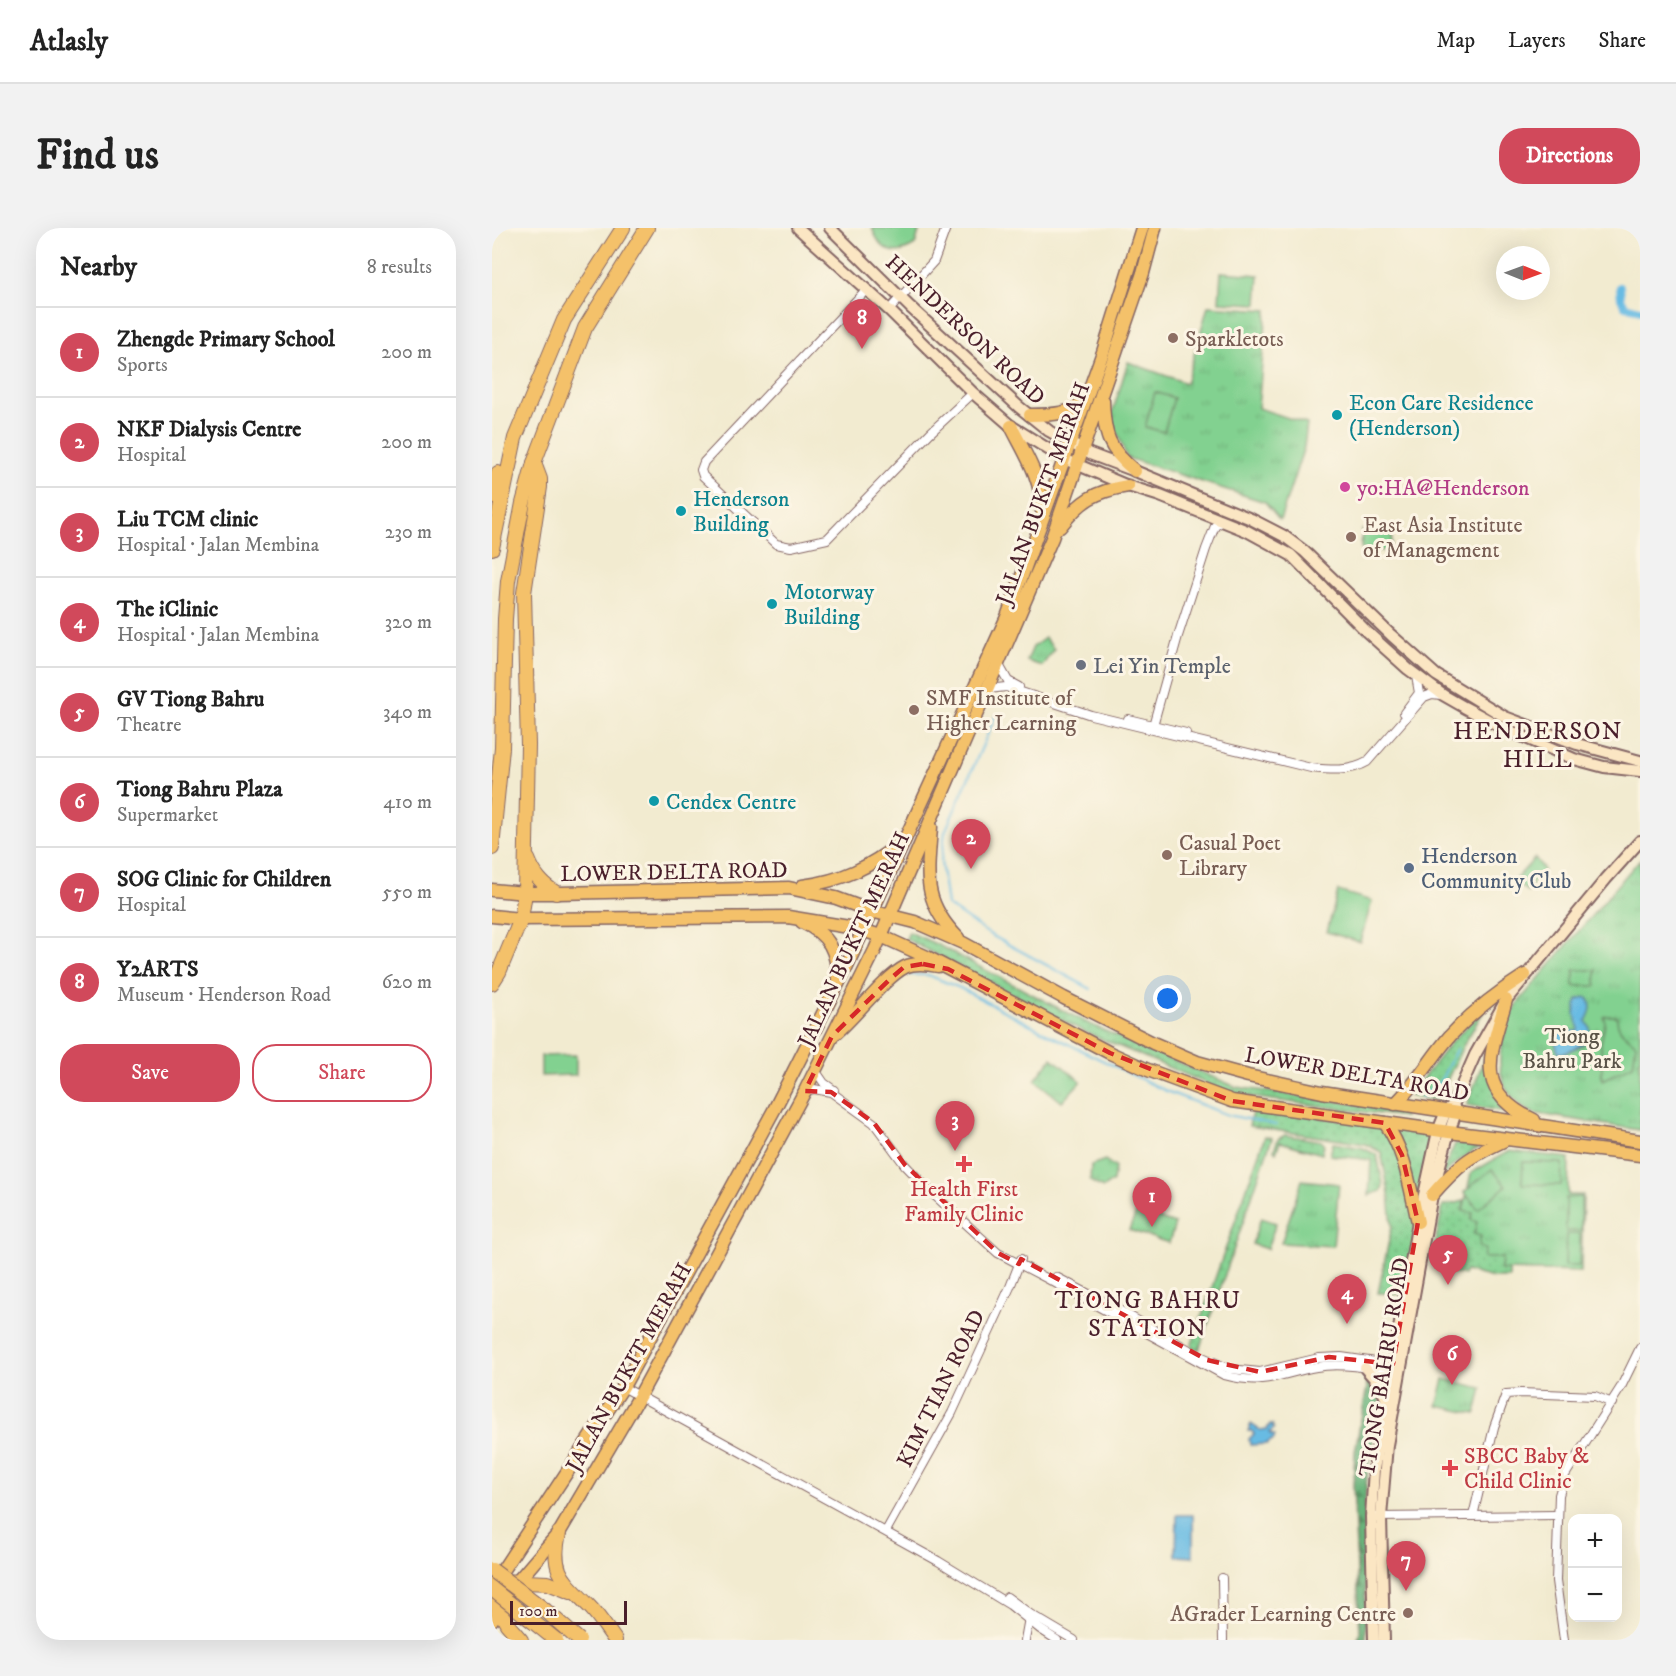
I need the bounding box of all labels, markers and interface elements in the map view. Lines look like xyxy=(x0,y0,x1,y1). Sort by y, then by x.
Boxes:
text: Atlasly xyxy=(30,24,108,59)
text: Map xyxy=(1436,28,1475,54)
text: Layers xyxy=(1508,28,1566,54)
text: Share xyxy=(1599,28,1646,54)
button: Directions xyxy=(1499,128,1640,184)
text: Find us xyxy=(36,130,159,182)
north arrow xyxy=(1496,246,1550,300)
street label: HENDERSON ROAD xyxy=(880,249,1050,411)
text: Nearby xyxy=(60,251,137,284)
text: 8 results xyxy=(367,255,432,280)
pin: 8 xyxy=(842,300,881,349)
text: Zhengde Primary School xyxy=(117,326,335,353)
place label: Sparkletots xyxy=(1185,326,1284,353)
marker: Sparkletots xyxy=(1166,331,1180,345)
text: 1 xyxy=(76,340,83,365)
text: 200 m xyxy=(381,340,432,365)
text: Sports xyxy=(117,353,168,378)
street label: JALAN BUKIT MERAH xyxy=(990,378,1096,610)
place label: Econ Care Residence (Henderson) xyxy=(1349,390,1534,442)
marker: Econ Care Residence (Henderson) xyxy=(1330,408,1344,422)
text: NKF Dialysis Centre xyxy=(117,416,301,443)
text: 2 xyxy=(75,430,84,455)
text: 200 m xyxy=(381,430,432,455)
text: Hospital xyxy=(117,443,186,468)
place label: yo:HA@Henderson xyxy=(1357,475,1530,502)
marker: yo:HA@Henderson xyxy=(1338,480,1352,494)
place label: Henderson Building xyxy=(693,486,790,538)
marker: Henderson Building xyxy=(674,504,688,518)
text: Liu TCM clinic xyxy=(117,506,258,533)
place label: East Asia Institute of Management xyxy=(1363,512,1523,564)
text: 3 xyxy=(76,520,83,545)
text: 230 m xyxy=(385,520,432,545)
marker: East Asia Institute of Management xyxy=(1344,530,1358,544)
text: Hospital · Jalan Membina xyxy=(117,533,319,558)
place label: Motorway Building xyxy=(784,579,875,631)
text: The iClinic xyxy=(117,596,218,623)
marker: Motorway Building xyxy=(765,597,779,611)
text: 4 xyxy=(74,610,85,635)
text: 320 m xyxy=(385,610,432,635)
text: Hospital · Jalan Membina xyxy=(117,623,319,648)
place label: Lei Yin Temple xyxy=(1093,653,1231,680)
marker: Lei Yin Temple xyxy=(1074,658,1088,672)
place label: SMF Institute of Higher Learning xyxy=(926,685,1077,737)
text: GV Tiong Bahru xyxy=(117,686,265,713)
text: 5 xyxy=(75,700,84,725)
text: 340 m xyxy=(383,700,432,725)
marker: SMF Institute of Higher Learning xyxy=(907,703,921,717)
text: Theatre xyxy=(117,713,181,738)
district label: HENDERSON HILL xyxy=(1453,717,1623,775)
text: Tiong Bahru Plaza xyxy=(117,776,283,803)
place label: Cendex Centre xyxy=(666,789,796,816)
text: 6 xyxy=(74,790,85,815)
text: 410 m xyxy=(383,790,432,815)
marker: Cendex Centre xyxy=(647,794,661,808)
text: Supermarket xyxy=(117,803,218,828)
pin: 2 xyxy=(952,820,990,869)
street label: JALAN BUKIT MERAH xyxy=(792,827,916,1054)
place label: Casual Poet Library xyxy=(1179,830,1281,882)
place label: Henderson Community Club xyxy=(1421,843,1571,895)
marker: Casual Poet Library xyxy=(1160,848,1174,862)
street label: LOWER DELTA ROAD xyxy=(560,857,788,888)
marker: Henderson Community Club xyxy=(1402,861,1416,875)
text: SOG Clinic for Children xyxy=(117,866,331,893)
text: 7 xyxy=(74,880,85,905)
text: 550 m xyxy=(382,880,432,905)
text: Hospital xyxy=(117,893,186,918)
text: Y2ARTS xyxy=(117,956,199,983)
text: 8 xyxy=(74,970,85,995)
text: 620 m xyxy=(382,970,432,995)
text: Museum · Henderson Road xyxy=(117,983,331,1008)
your location xyxy=(1153,984,1182,1013)
park label: Tiong Bahru Park xyxy=(1522,1023,1622,1075)
street label: LOWER DELTA ROAD xyxy=(1242,1041,1471,1108)
button: Save xyxy=(60,1044,240,1102)
button: Share xyxy=(252,1044,432,1102)
pin: 3 xyxy=(936,1102,974,1151)
marker: Health First Family Clinic xyxy=(955,1155,973,1173)
place label: Health First Family Clinic xyxy=(904,1176,1024,1228)
pin: 1 xyxy=(1132,1178,1172,1227)
pin: 5 xyxy=(1428,1236,1468,1285)
street label: TIONG BAHRU ROAD xyxy=(1354,1256,1415,1479)
street label: JALAN BUKIT MERAH xyxy=(560,1258,698,1479)
pin: 4 xyxy=(1328,1274,1366,1324)
district label: TIONG BAHRU STATION xyxy=(1054,1286,1242,1344)
street label: KIM TIAN ROAD xyxy=(891,1305,991,1472)
pin: 6 xyxy=(1432,1336,1472,1385)
place label: SBCC Baby & Child Clinic xyxy=(1464,1443,1589,1495)
marker: SBCC Baby & Child Clinic xyxy=(1441,1459,1459,1477)
map controls xyxy=(1568,1514,1622,1622)
button: + xyxy=(1568,1514,1622,1568)
pin: 7 xyxy=(1386,1542,1426,1591)
button: − xyxy=(1568,1568,1622,1622)
scale bar xyxy=(510,1598,627,1626)
text: 100 m xyxy=(519,1601,558,1621)
place label: AGrader Learning Centre xyxy=(1170,1601,1396,1628)
marker: AGrader Learning Centre xyxy=(1401,1606,1415,1620)

